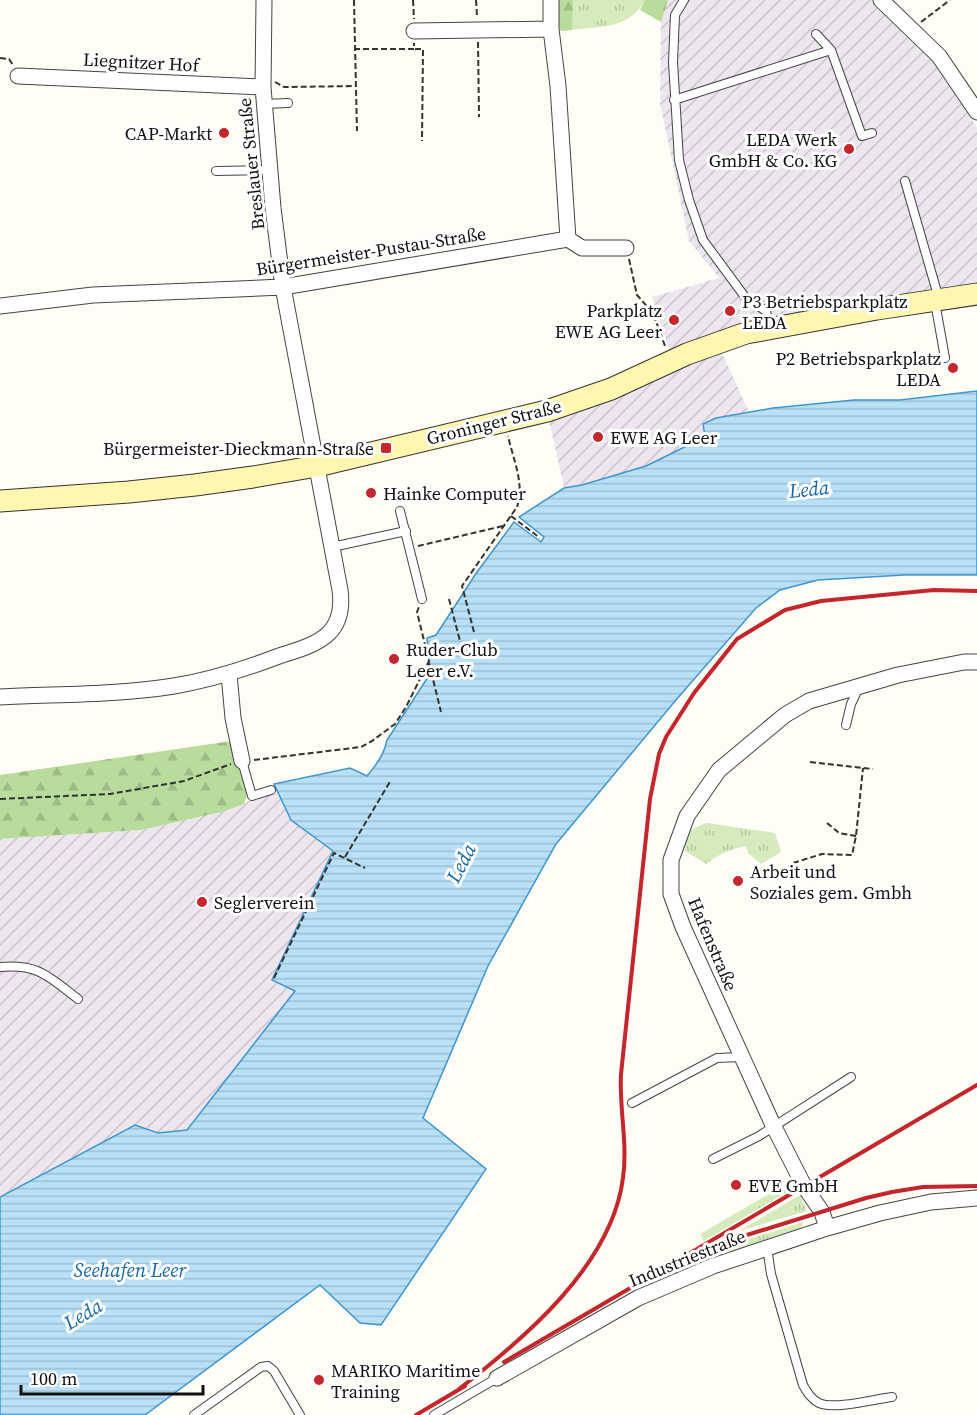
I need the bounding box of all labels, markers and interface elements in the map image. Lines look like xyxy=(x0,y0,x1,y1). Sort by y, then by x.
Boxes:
street label: Liegnitzer Hof xyxy=(82,46,201,78)
street label: Breslauer Straße xyxy=(232,97,270,231)
place label: CAP-Markt xyxy=(125,121,212,146)
marker: CAP-Markt xyxy=(217,126,231,140)
place label: LEDA Werk GmbH & Co. KG xyxy=(709,127,837,173)
marker: LEDA Werk GmbH & Co. KG xyxy=(842,142,856,156)
street label: Bürgermeister-Pustau-Straße xyxy=(254,220,488,282)
place label: P3 Betriebsparkplatz LEDA xyxy=(742,289,908,335)
place label: Parkplatz EWE AG Leer xyxy=(555,298,662,344)
marker: P3 Betriebsparkplatz LEDA xyxy=(723,304,737,318)
marker: Parkplatz EWE AG Leer xyxy=(667,313,681,327)
place label: P2 Betriebsparkplatz LEDA xyxy=(775,346,941,392)
marker: P2 Betriebsparkplatz LEDA xyxy=(946,361,960,375)
street label: Groninger Straße xyxy=(424,393,564,451)
place label: EWE AG Leer xyxy=(610,425,718,450)
marker: EWE AG Leer xyxy=(591,430,605,444)
place label: Bürgermeister-Dieckmann-Straße xyxy=(103,436,374,461)
marker: Bürgermeister-Dieckmann-Straße xyxy=(379,441,393,455)
water label: Leda xyxy=(786,473,831,505)
place label: Hainke Computer xyxy=(383,481,526,506)
marker: Hainke Computer xyxy=(364,486,378,500)
place label: Ruder-Club Leer e.V. xyxy=(406,637,498,683)
marker: Ruder-Club Leer e.V. xyxy=(387,652,401,666)
water label: Leda xyxy=(439,838,483,888)
place label: Arbeit und Soziales gem. Gmbh xyxy=(750,859,912,905)
marker: Arbeit und Soziales gem. Gmbh xyxy=(731,874,745,888)
place label: Seglerverein xyxy=(214,890,315,915)
street label: Hafenstraße xyxy=(682,893,744,995)
marker: Seglerverein xyxy=(195,895,209,909)
place label: EVE GmbH xyxy=(748,1173,838,1198)
marker: EVE GmbH xyxy=(729,1178,743,1192)
street label: Industriestraße xyxy=(625,1223,749,1293)
water label: Seehafen Leer xyxy=(74,1256,187,1284)
water label: Leda xyxy=(58,1291,108,1337)
scale bar xyxy=(21,1358,202,1396)
place label: MARIKO Maritime Training xyxy=(331,1358,480,1404)
text: 100 m xyxy=(30,1366,77,1391)
marker: MARIKO Maritime Training xyxy=(312,1373,326,1387)

